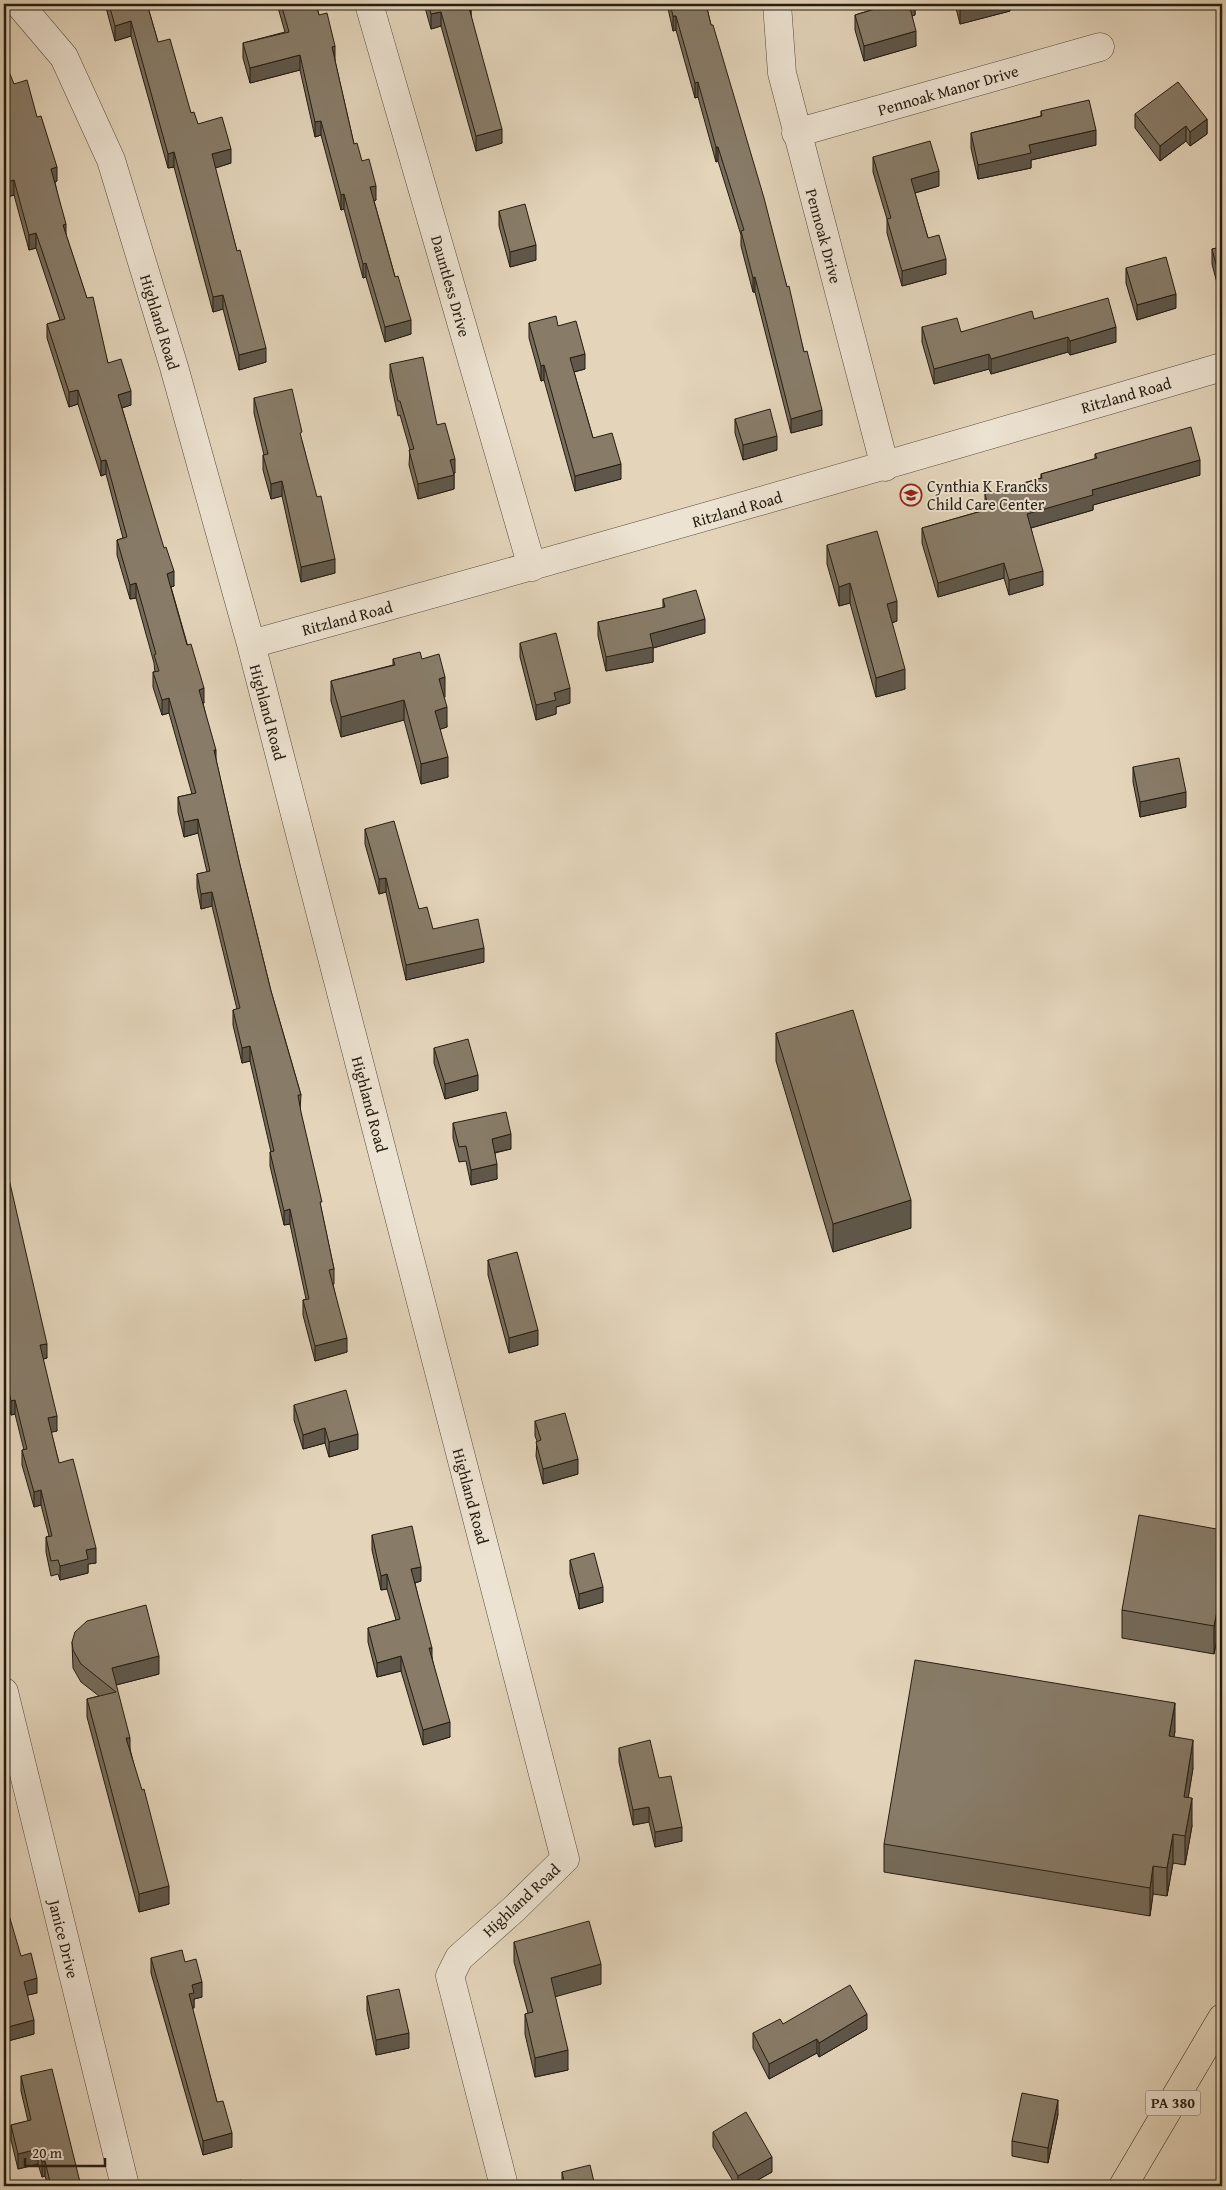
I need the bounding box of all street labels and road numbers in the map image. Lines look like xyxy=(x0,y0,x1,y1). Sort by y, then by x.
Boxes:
street label: Pennoak Manor Drive xyxy=(875,58,1021,122)
street label: Pennoak Drive xyxy=(800,186,848,286)
street label: Dauntless Drive xyxy=(425,232,477,340)
street label: Highland Road xyxy=(134,271,186,373)
street label: Ritzland Road xyxy=(1078,371,1174,419)
street label: Ritzland Road xyxy=(689,485,785,533)
street label: Ritzland Road xyxy=(299,594,395,642)
street label: Highland Road xyxy=(244,661,292,763)
street label: Highland Road xyxy=(346,1053,394,1155)
street label: Highland Road xyxy=(447,1445,495,1547)
street label: Highland Road xyxy=(477,1857,566,1942)
street label: Janice Drive xyxy=(42,1895,85,1981)
road number: PA 380 xyxy=(1146,2090,1200,2116)

